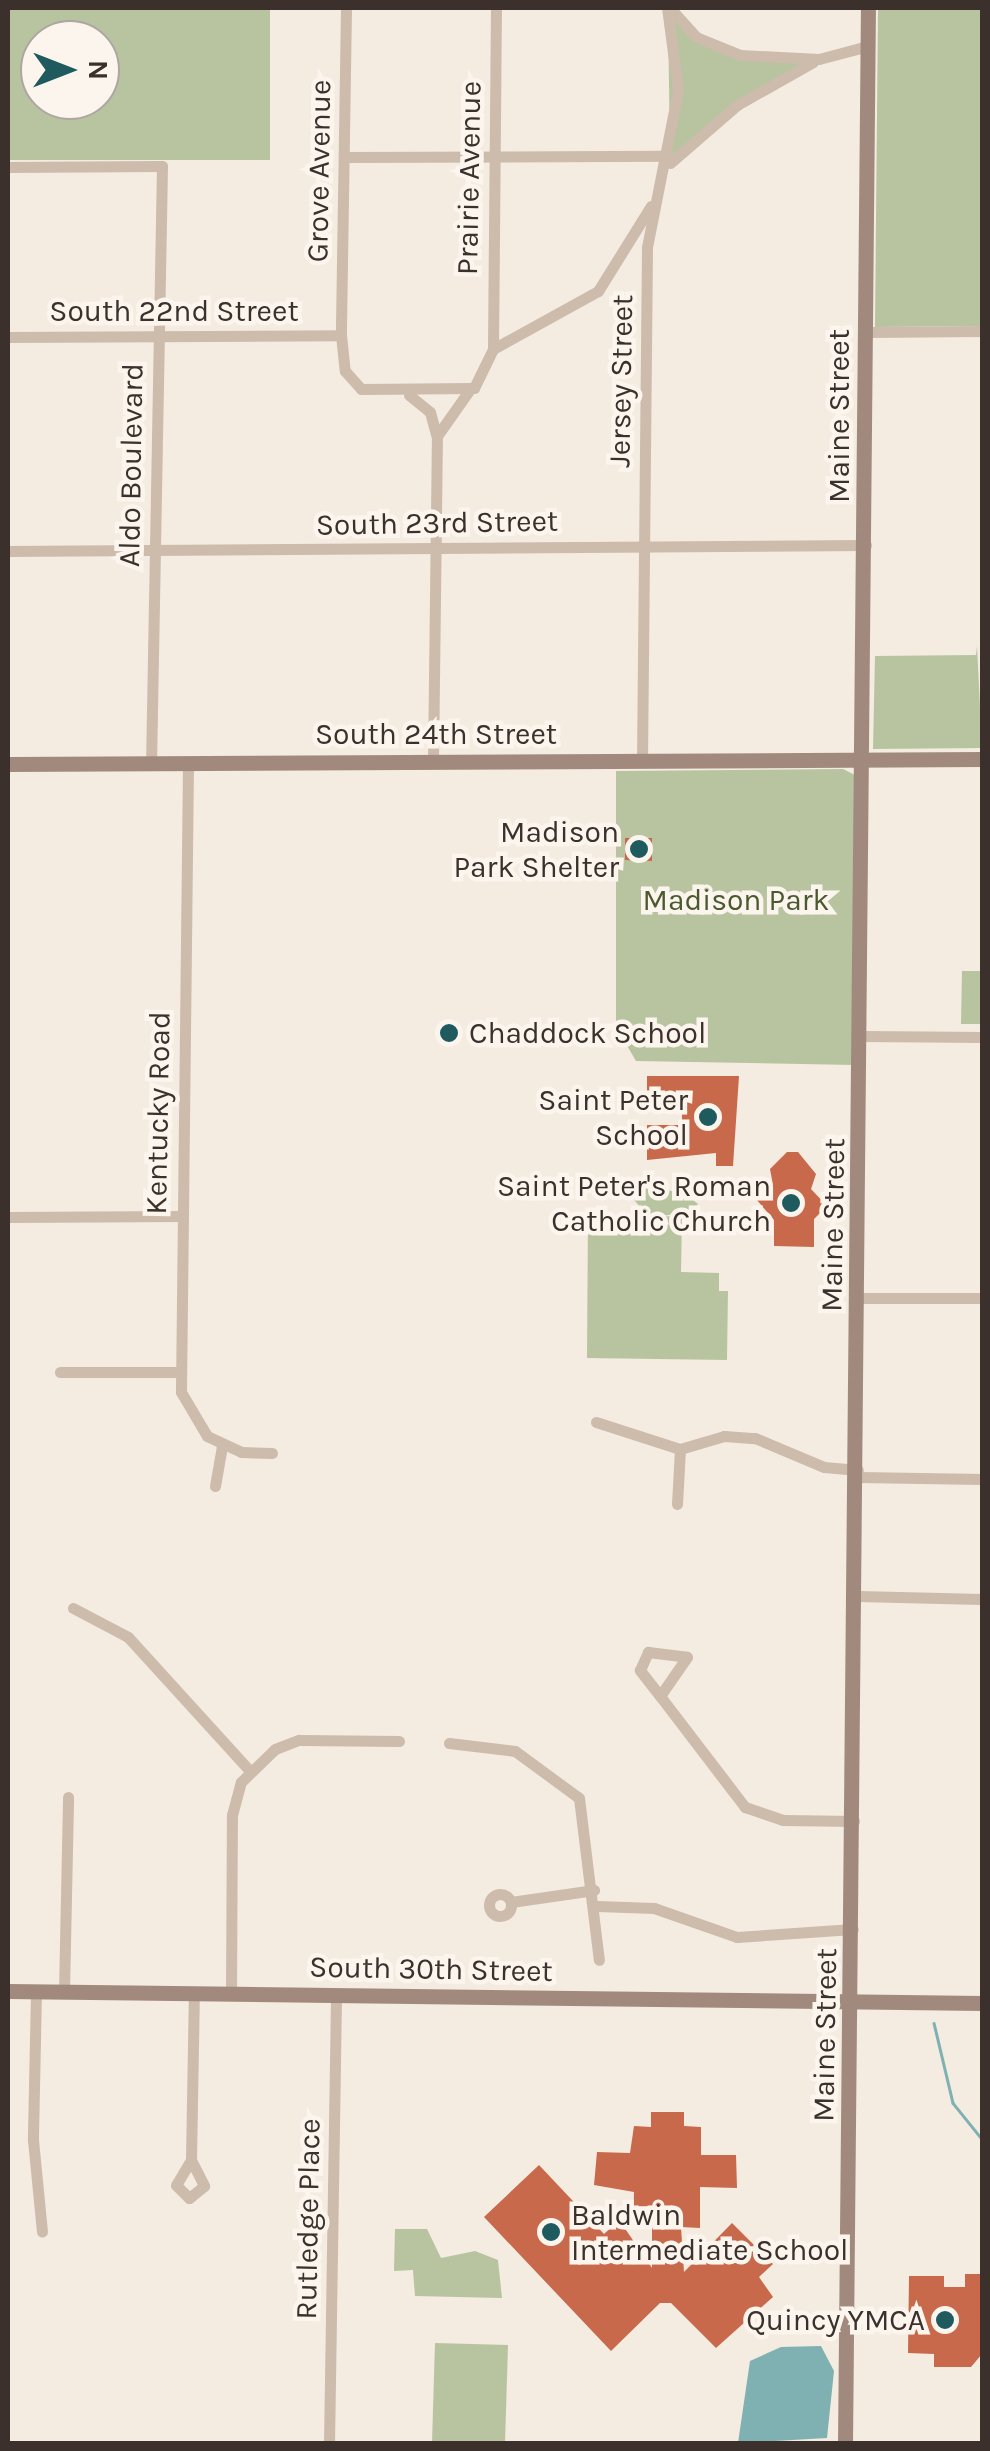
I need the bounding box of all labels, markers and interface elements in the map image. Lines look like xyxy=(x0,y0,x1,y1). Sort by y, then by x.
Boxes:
north arrow xyxy=(20,20,120,120)
text: N xyxy=(82,60,115,80)
street label: Grove Avenue xyxy=(299,79,339,263)
street label: Prairie Avenue xyxy=(449,81,489,275)
street label: South 22nd Street xyxy=(49,293,299,329)
street label: Jersey Street xyxy=(601,294,641,468)
street label: Maine Street xyxy=(821,329,857,503)
street label: Aldo Boulevard xyxy=(111,363,151,567)
street label: South 23rd Street xyxy=(316,503,558,543)
street label: South 24th Street xyxy=(315,716,557,752)
place label: Madison Park Shelter xyxy=(453,814,619,884)
marker: Madison Park Shelter xyxy=(628,838,650,860)
park label: Madison Park xyxy=(643,882,829,918)
street label: Kentucky Road xyxy=(138,1011,178,1215)
place label: Chaddock School xyxy=(469,1015,706,1051)
marker: Chaddock School xyxy=(438,1022,460,1044)
place label: Saint Peter School xyxy=(538,1082,688,1152)
marker: Saint Peter School xyxy=(697,1106,719,1128)
street label: Maine Street xyxy=(813,1138,853,1312)
place label: Saint Peter's Roman Catholic Church xyxy=(497,1168,771,1238)
marker: Saint Peter's Roman Catholic Church xyxy=(780,1192,802,1214)
street label: Maine Street xyxy=(805,1948,845,2122)
street label: South 30th Street xyxy=(309,1949,553,1989)
street label: Rutledge Place xyxy=(288,2118,328,2320)
place label: Baldwin Intermediate School xyxy=(571,2197,848,2268)
marker: Baldwin Intermediate School xyxy=(540,2221,562,2243)
place label: Quincy YMCA xyxy=(746,2302,925,2338)
marker: Quincy YMCA xyxy=(934,2309,956,2331)

